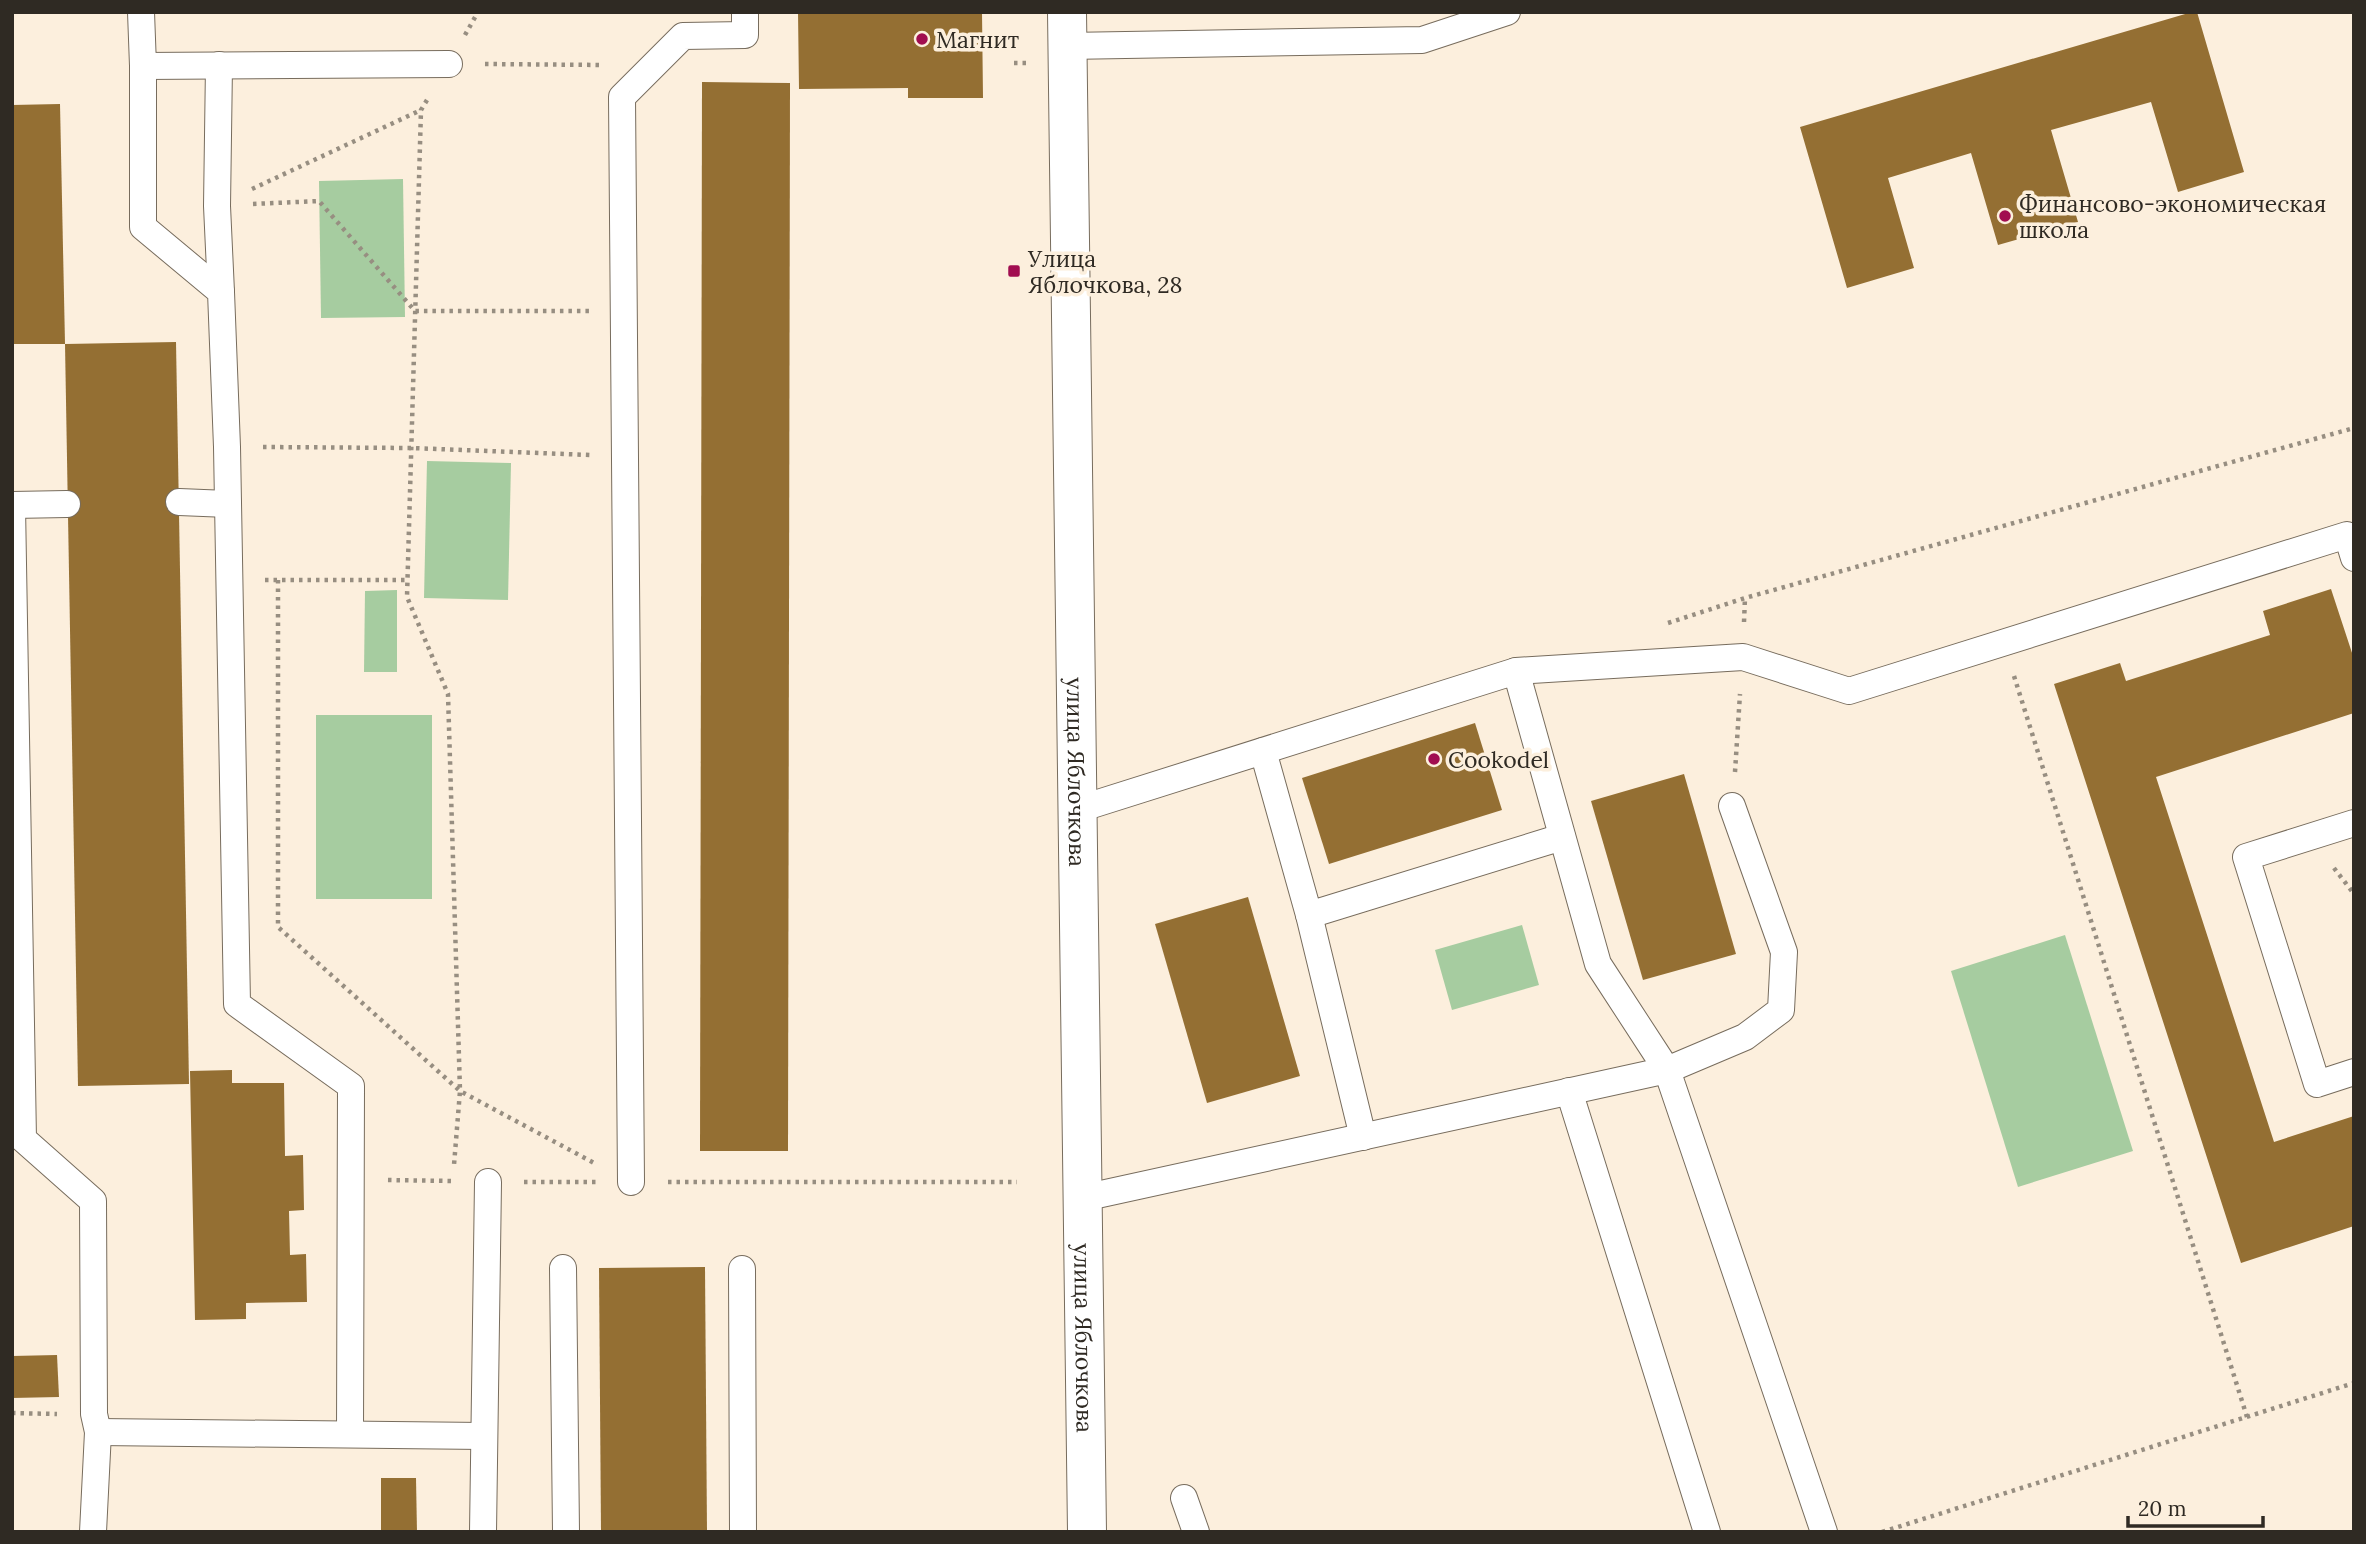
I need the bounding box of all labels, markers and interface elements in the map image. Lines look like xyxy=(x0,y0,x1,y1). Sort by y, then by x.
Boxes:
place label: Магнит xyxy=(936,25,1019,54)
marker: Магнит xyxy=(914,31,930,47)
place label: Финансово-экономическая школа xyxy=(2019,189,2326,244)
marker: Финансово-экономическая школа xyxy=(1997,208,2013,224)
place label: Улица Яблочкова, 28 xyxy=(1027,244,1183,299)
marker: Улица Яблочкова, 28 xyxy=(1006,263,1022,279)
street label: улица Яблочкова xyxy=(1061,677,1093,867)
place label: Cookodel xyxy=(1448,745,1549,774)
marker: Cookodel xyxy=(1426,751,1442,767)
street label: улица Яблочкова xyxy=(1069,1243,1100,1433)
scale bar xyxy=(2128,1484,2263,1528)
text: 20 m xyxy=(2138,1495,2187,1522)

